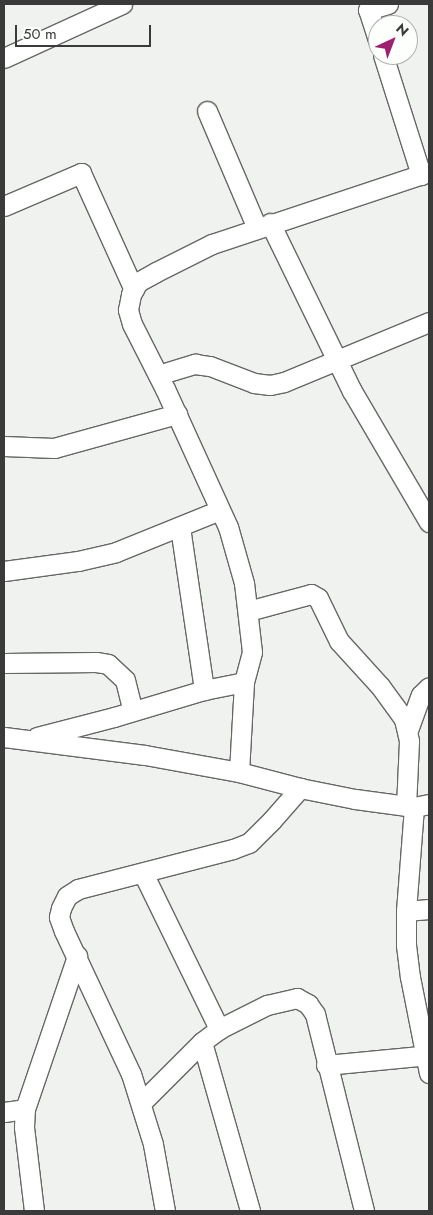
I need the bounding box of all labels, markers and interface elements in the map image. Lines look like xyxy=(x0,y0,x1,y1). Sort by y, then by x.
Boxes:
scale bar xyxy=(18,15,154,47)
north arrow xyxy=(368,15,418,65)
text: N xyxy=(392,19,413,41)
text: 50 m xyxy=(23,23,57,45)

